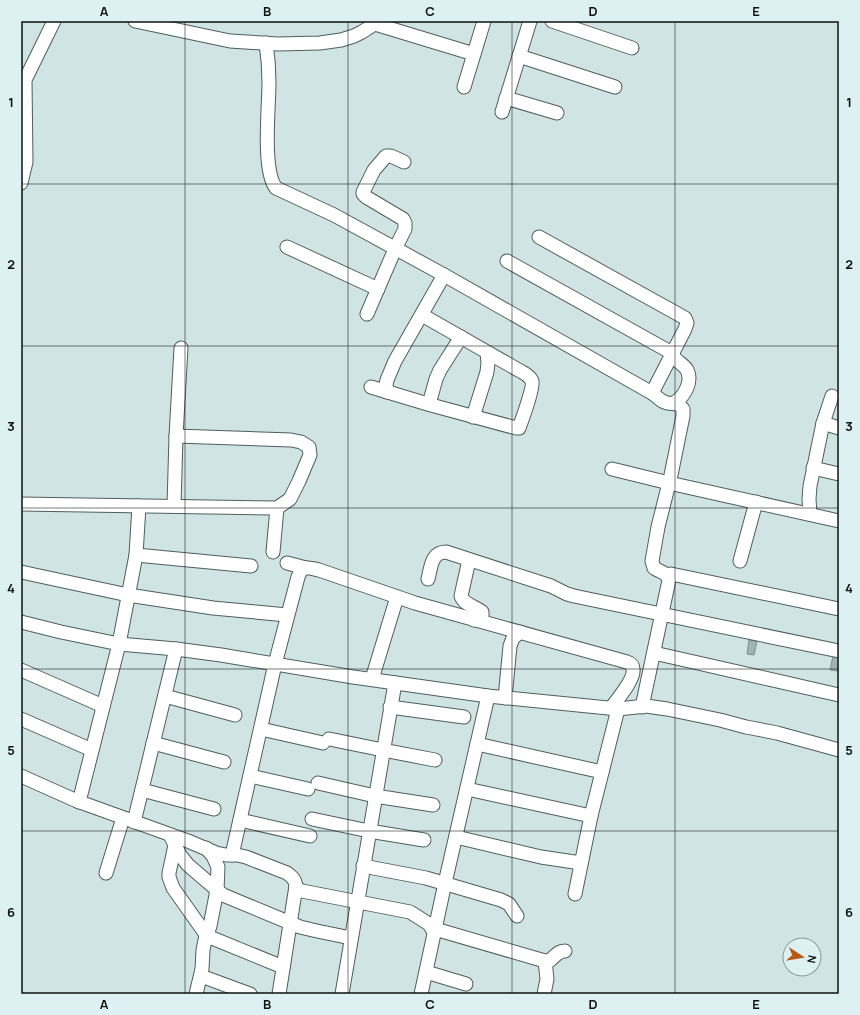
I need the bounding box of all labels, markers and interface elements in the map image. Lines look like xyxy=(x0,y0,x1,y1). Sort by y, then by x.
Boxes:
text: A xyxy=(100,2,109,20)
text: B xyxy=(263,2,271,20)
text: C xyxy=(425,2,435,20)
text: D xyxy=(588,2,598,20)
text: E xyxy=(752,2,760,20)
text: 1 xyxy=(8,93,14,111)
text: 1 xyxy=(846,93,852,111)
text: 2 xyxy=(7,255,15,273)
text: 2 xyxy=(845,255,853,273)
text: 3 xyxy=(7,417,15,435)
text: 3 xyxy=(845,417,853,435)
text: 4 xyxy=(7,579,15,597)
text: 4 xyxy=(845,579,853,597)
text: 5 xyxy=(7,741,15,759)
text: 5 xyxy=(845,741,853,759)
text: 6 xyxy=(7,903,15,921)
text: 6 xyxy=(845,903,853,921)
north arrow xyxy=(782,937,822,977)
text: N xyxy=(804,954,820,965)
text: A xyxy=(100,995,109,1013)
text: B xyxy=(263,995,271,1013)
text: C xyxy=(425,995,435,1013)
text: D xyxy=(588,995,598,1013)
text: E xyxy=(752,995,760,1013)

